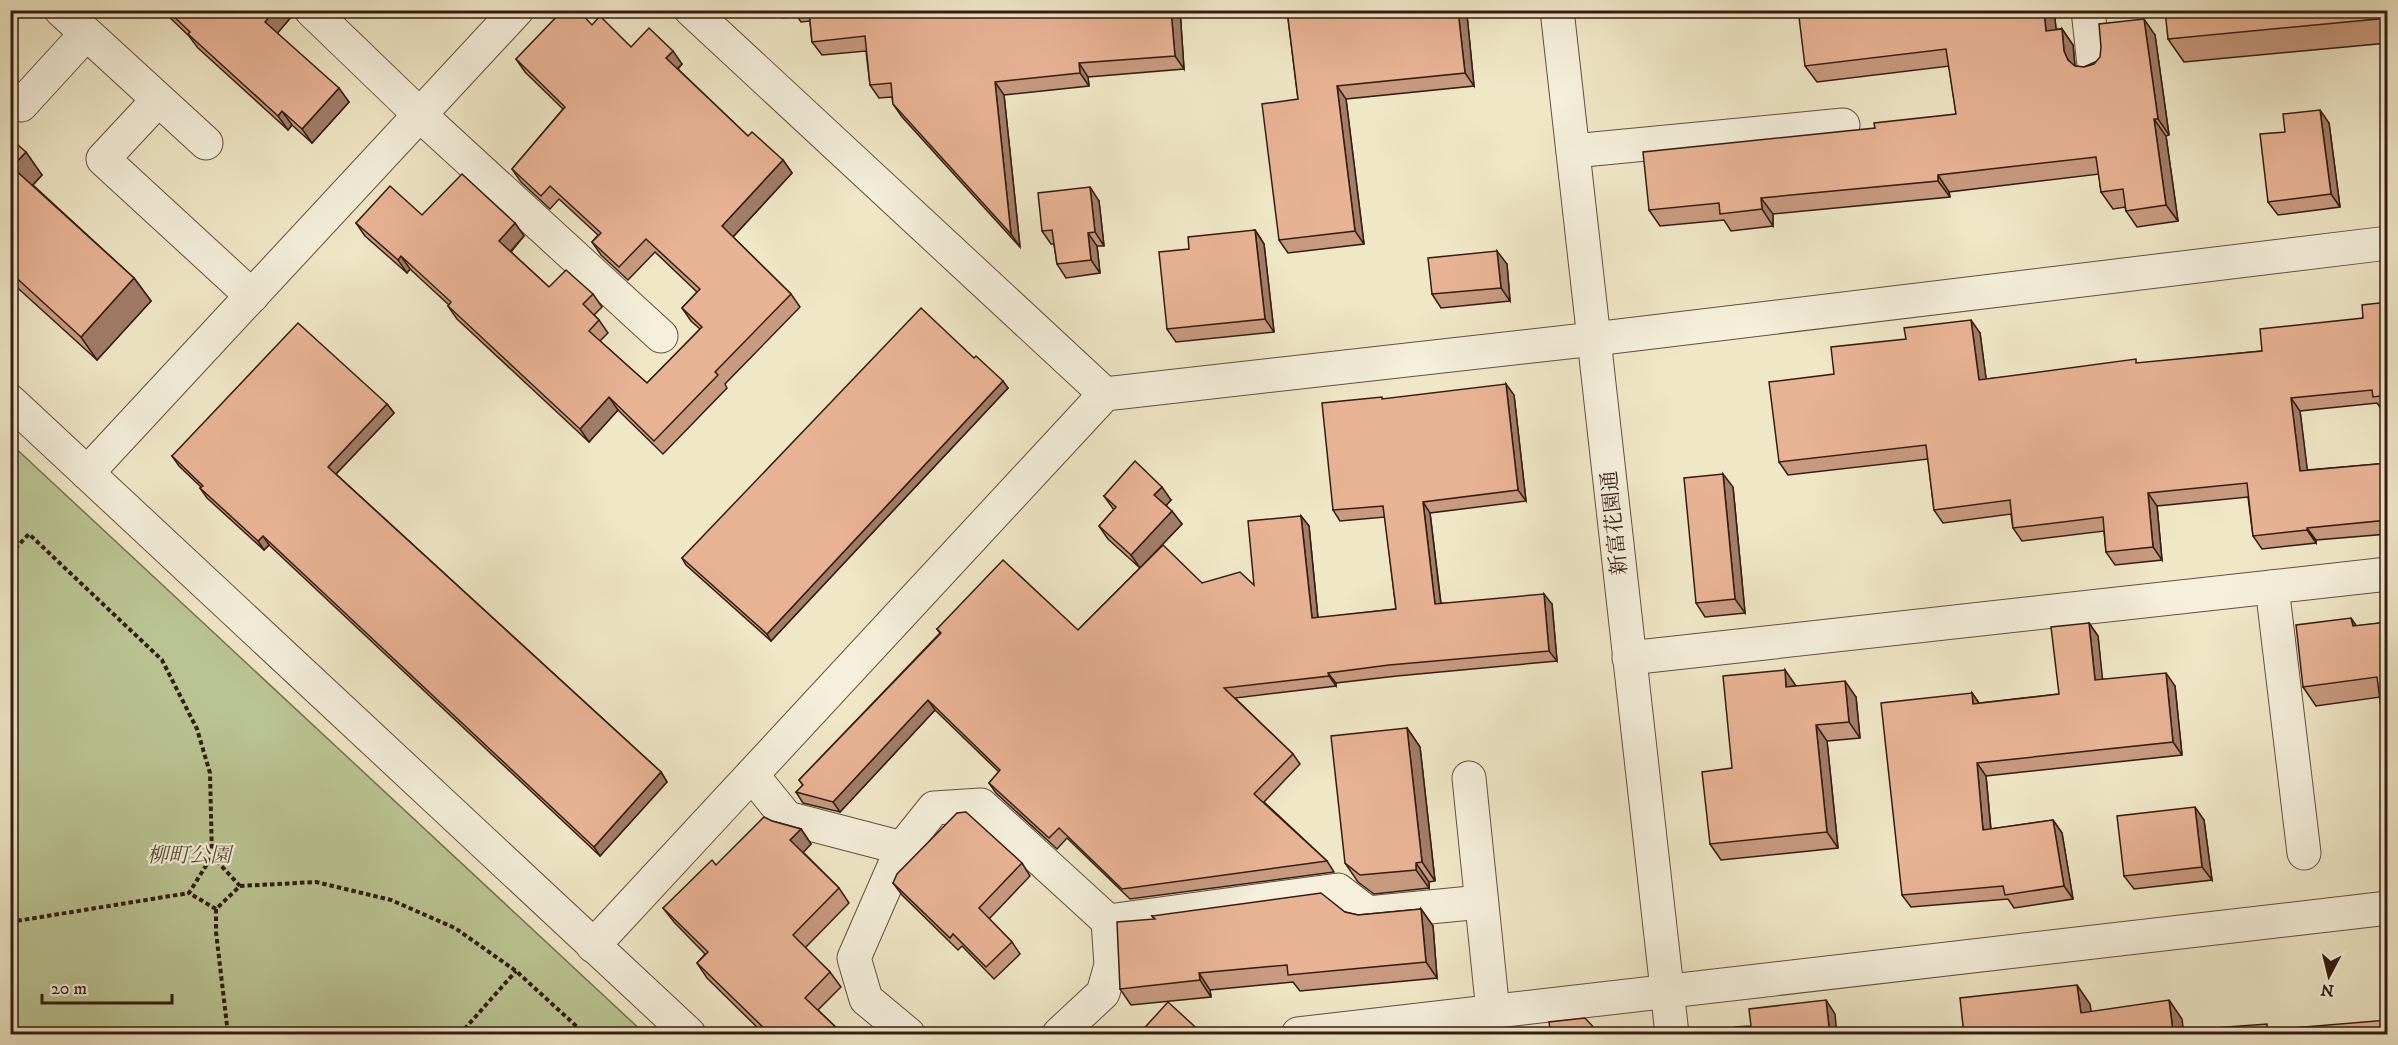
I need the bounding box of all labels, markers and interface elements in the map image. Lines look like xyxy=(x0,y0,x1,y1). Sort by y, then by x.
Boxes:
street label: 新富花園通 xyxy=(1597,469,1633,576)
park label: 柳町公園 xyxy=(147,843,234,869)
north arrow xyxy=(2299,946,2359,1006)
scale bar xyxy=(42,967,172,1005)
text: 20 m xyxy=(51,978,87,1000)
text: N xyxy=(2320,979,2335,1001)

